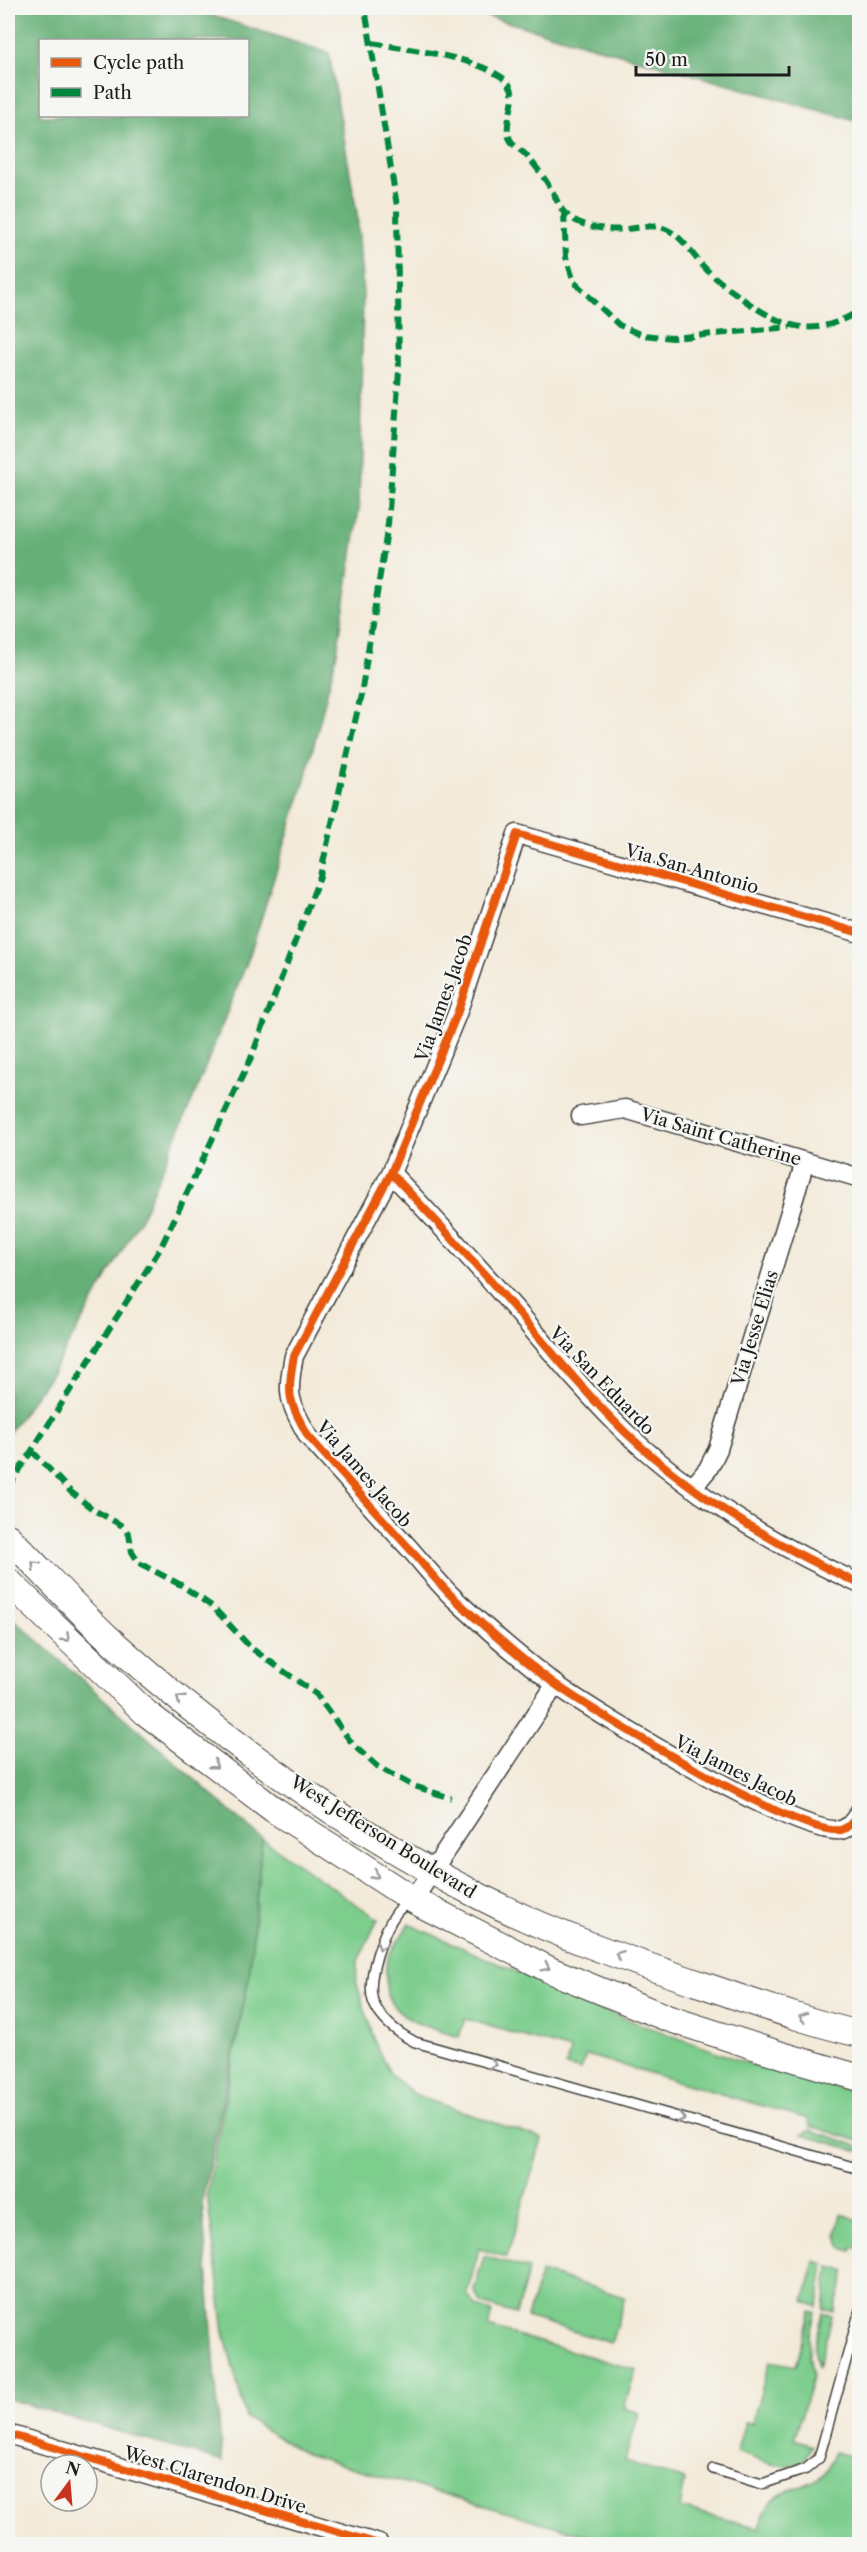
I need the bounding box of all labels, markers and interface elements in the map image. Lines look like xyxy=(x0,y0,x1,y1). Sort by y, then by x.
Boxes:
legend xyxy=(39,39,249,117)
scale bar xyxy=(636,39,789,77)
text: 50 m xyxy=(645,49,688,71)
text: Cycle path xyxy=(93,52,184,74)
text: Path xyxy=(93,82,132,104)
street label: Via San Antonio xyxy=(622,839,761,899)
street label: Via James Jacob xyxy=(410,931,477,1066)
street label: Via Saint Catherine xyxy=(637,1103,804,1170)
street label: Via Jesse Elias xyxy=(727,1267,783,1389)
street label: Via San Eduardo xyxy=(544,1322,659,1440)
street label: Via James Jacob xyxy=(311,1415,417,1532)
one-way arrow xyxy=(32,1561,42,1572)
one-way arrow xyxy=(60,1631,70,1642)
one-way arrow xyxy=(176,1696,187,1707)
street label: Via James Jacob xyxy=(670,1730,801,1811)
one-way arrow xyxy=(207,1757,218,1768)
street label: West Jefferson Boulevard xyxy=(285,1770,480,1903)
one-way arrow xyxy=(368,1868,379,1879)
one-way arrow xyxy=(376,1940,388,1951)
one-way arrow xyxy=(614,1950,625,1962)
one-way arrow xyxy=(540,1960,551,1972)
one-way arrow xyxy=(798,2012,809,2024)
one-way arrow xyxy=(487,2057,498,2069)
one-way arrow xyxy=(675,2111,686,2123)
street label: West Clarendon Drive xyxy=(120,2441,309,2518)
north arrow xyxy=(39,2453,99,2513)
text: N xyxy=(64,2457,83,2480)

